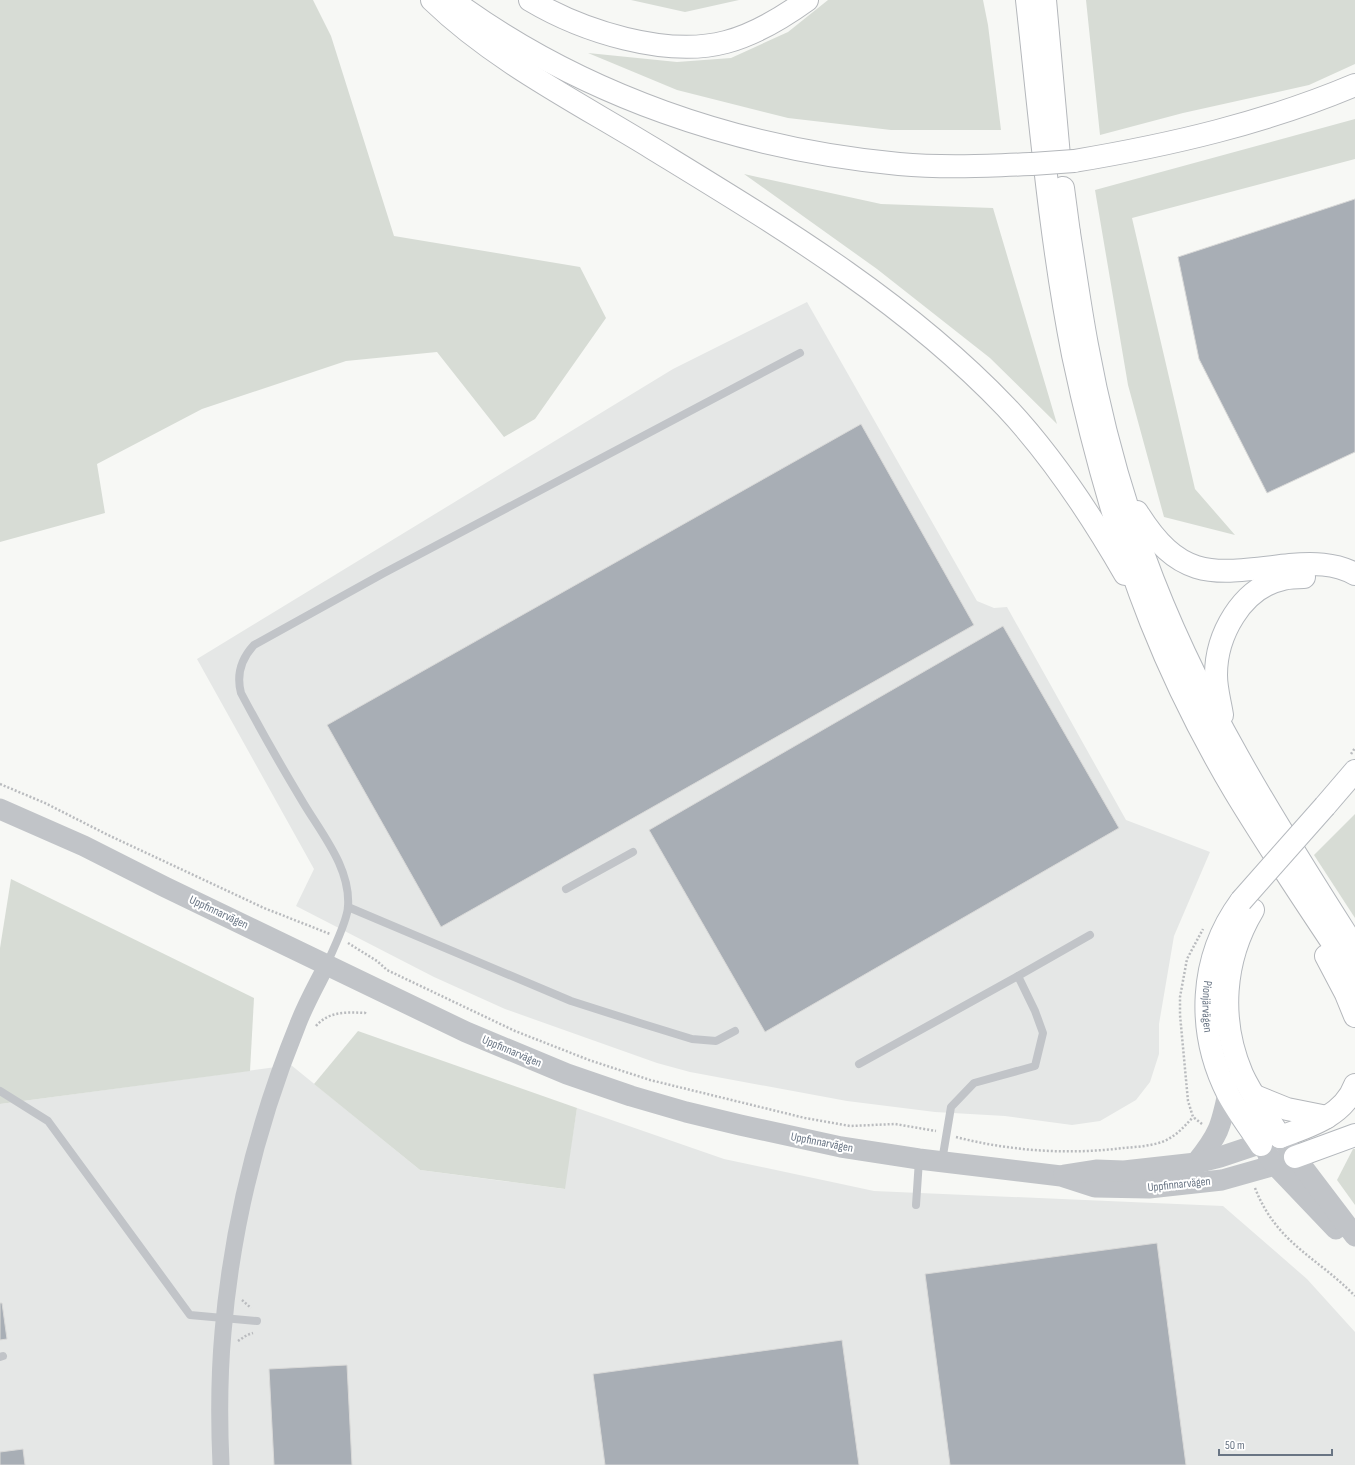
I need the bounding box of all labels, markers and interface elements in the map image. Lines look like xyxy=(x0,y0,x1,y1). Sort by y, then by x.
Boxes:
street label: Uppfinnarvägen xyxy=(187,892,251,933)
street label: Pionjärvägen xyxy=(1198,980,1215,1033)
street label: Uppfinnarvägen xyxy=(480,1032,544,1071)
street label: Uppfinnarvägen xyxy=(789,1129,854,1156)
street label: Uppfinnarvägen xyxy=(1147,1174,1211,1195)
scale bar xyxy=(1219,1431,1332,1457)
text: 50 m xyxy=(1225,1438,1245,1453)

